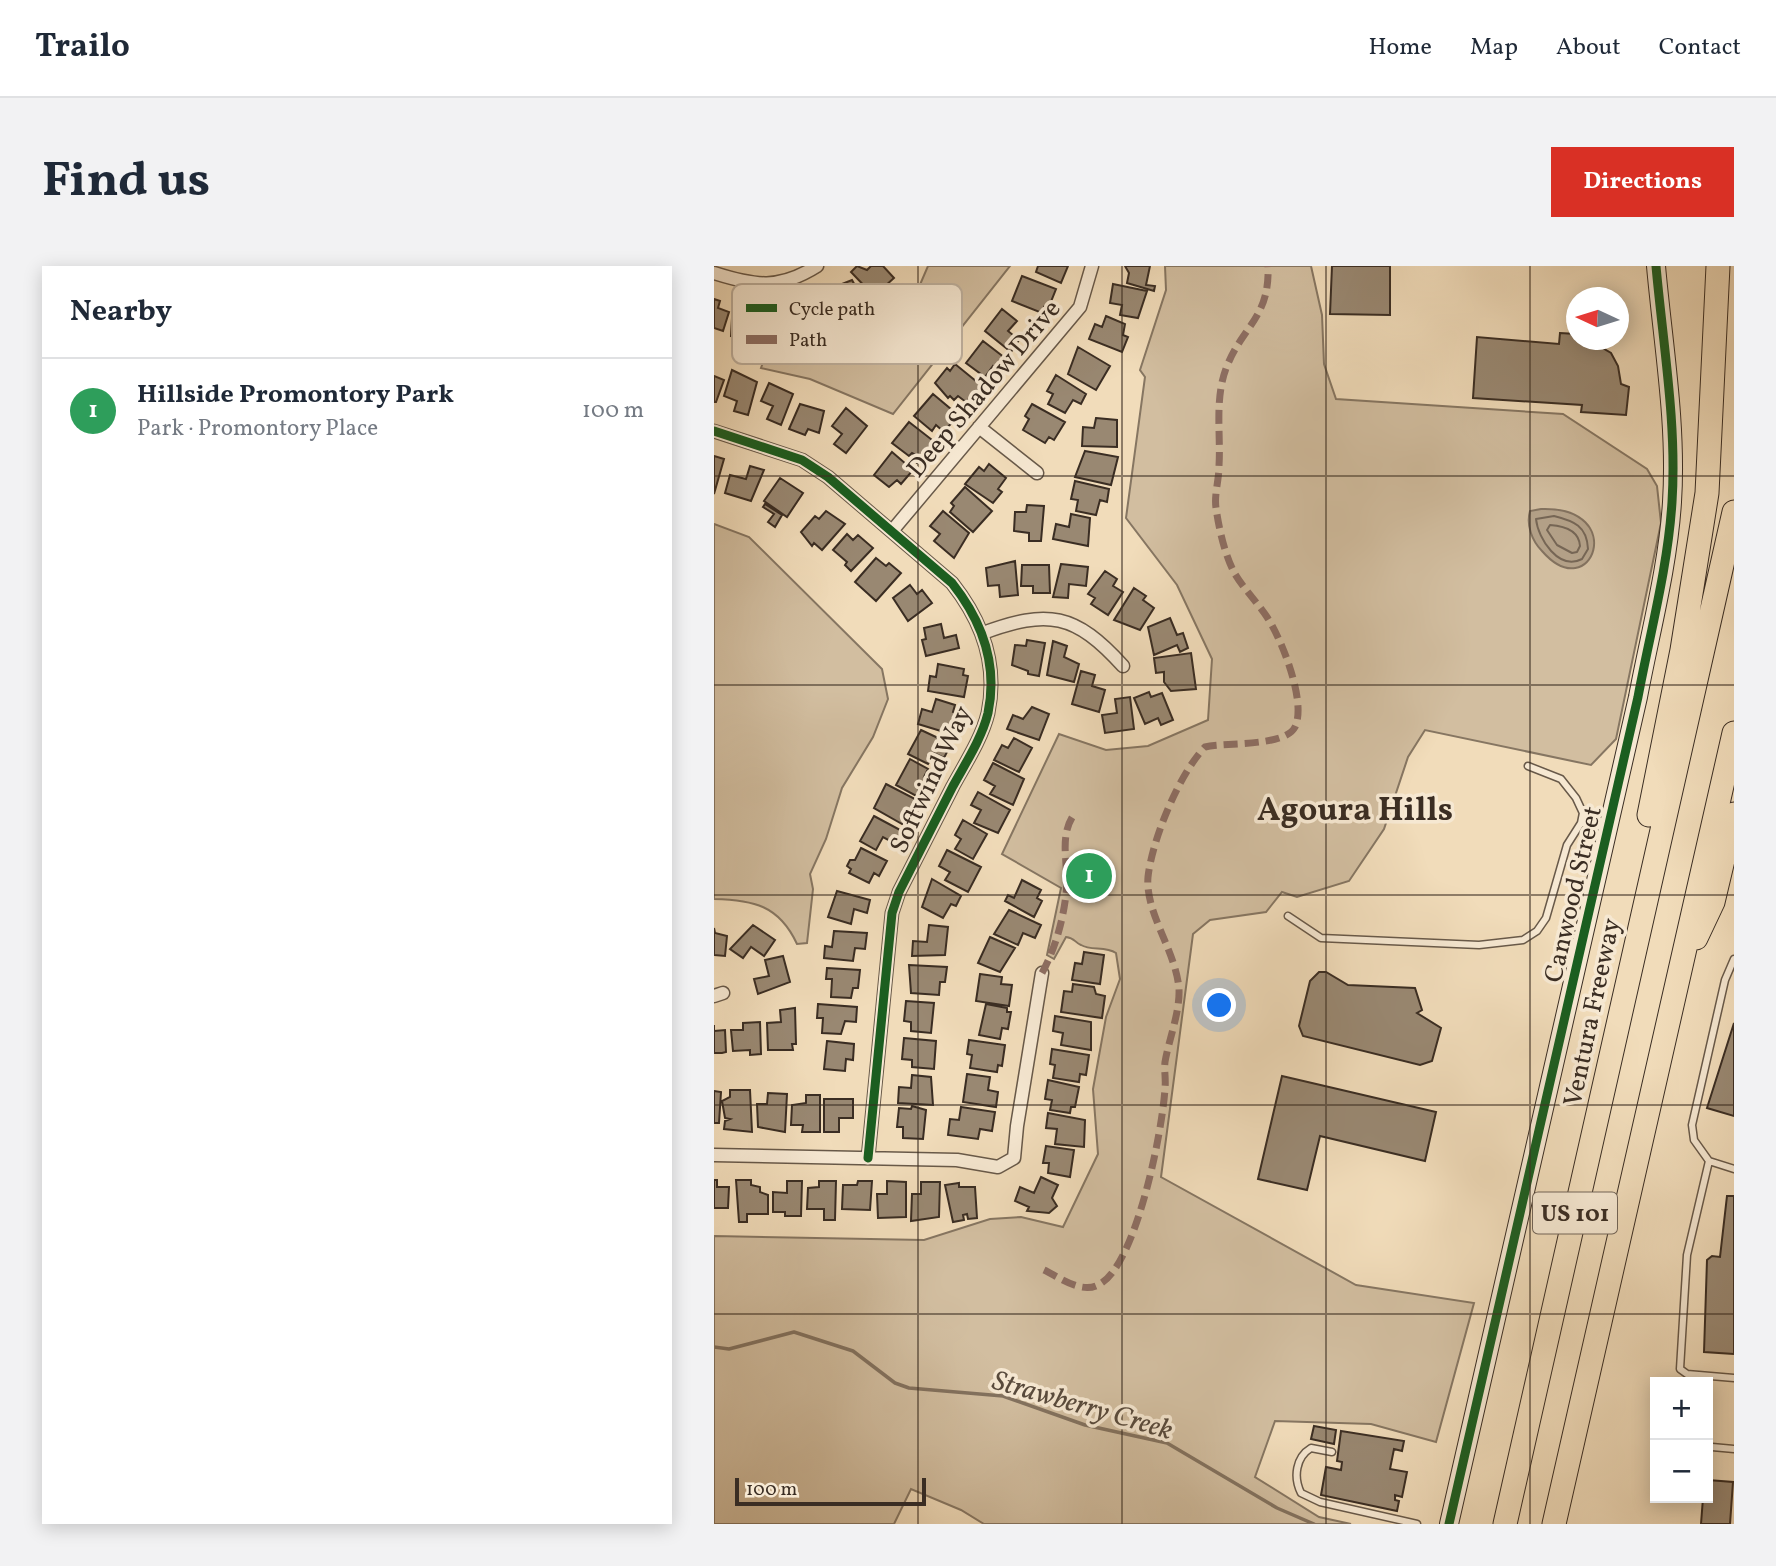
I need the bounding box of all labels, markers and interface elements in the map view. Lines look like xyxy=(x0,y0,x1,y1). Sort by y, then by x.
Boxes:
text: Trailo xyxy=(35,25,130,71)
text: Home xyxy=(1368,31,1432,65)
text: Map xyxy=(1470,31,1518,65)
text: About xyxy=(1556,31,1621,65)
text: Contact xyxy=(1659,31,1741,65)
button: Directions xyxy=(1551,147,1734,217)
text: Find us xyxy=(42,148,210,217)
legend xyxy=(732,284,962,364)
north arrow xyxy=(1566,287,1629,350)
text: Nearby xyxy=(70,291,172,333)
street label: Deep Shadow Drive xyxy=(899,292,1070,486)
text: Cycle path xyxy=(789,297,875,323)
text: Path xyxy=(789,328,827,354)
text: Hillside Promontory Park xyxy=(137,377,454,413)
text: 1 xyxy=(88,395,98,427)
text: 100 m xyxy=(582,395,644,427)
text: Park · Promontory Place xyxy=(137,413,378,445)
street label: Softwind Way xyxy=(882,700,982,860)
district label: Agoura Hills xyxy=(1257,789,1453,835)
street label: Canwood Street xyxy=(1536,803,1612,986)
pin: 1 xyxy=(1066,850,1112,902)
street label: Ventura Freeway xyxy=(1555,915,1630,1110)
your location xyxy=(1202,988,1236,1022)
road number: US 101 xyxy=(1533,1192,1617,1233)
water label: Strawberry Creek xyxy=(987,1362,1177,1451)
map controls xyxy=(1650,1377,1713,1503)
button: + xyxy=(1650,1377,1713,1440)
button: − xyxy=(1650,1440,1713,1503)
scale bar xyxy=(735,1475,926,1507)
text: 100 m xyxy=(746,1477,797,1503)

